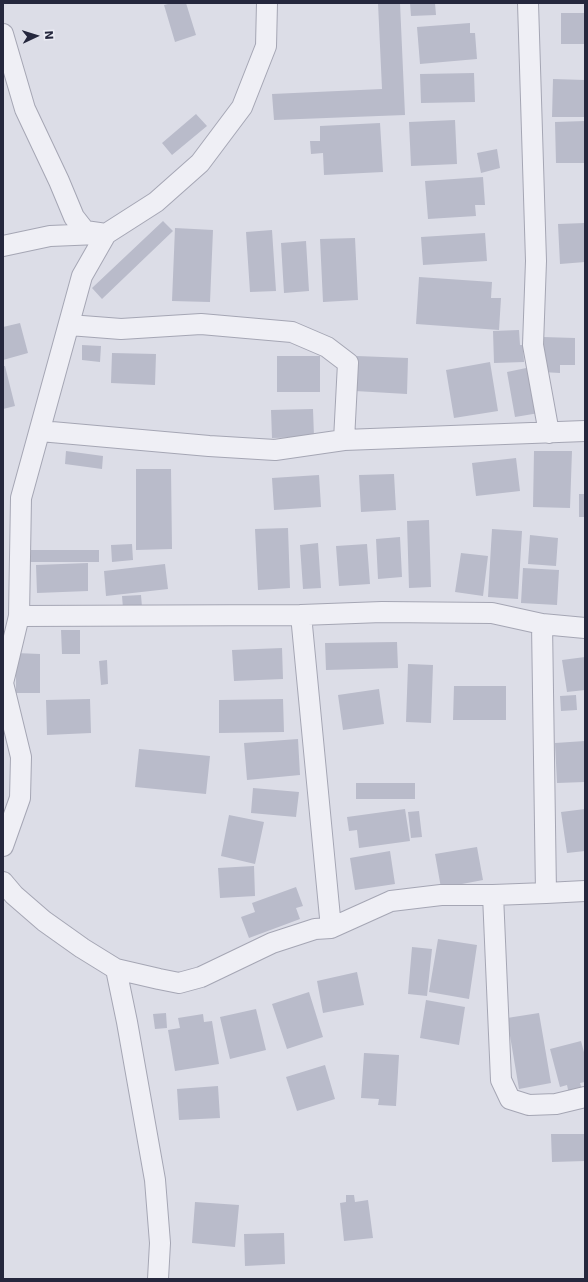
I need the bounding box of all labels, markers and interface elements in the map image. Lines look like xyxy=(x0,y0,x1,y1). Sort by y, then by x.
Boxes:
north arrow xyxy=(16,16,56,56)
text: N xyxy=(42,30,55,40)

